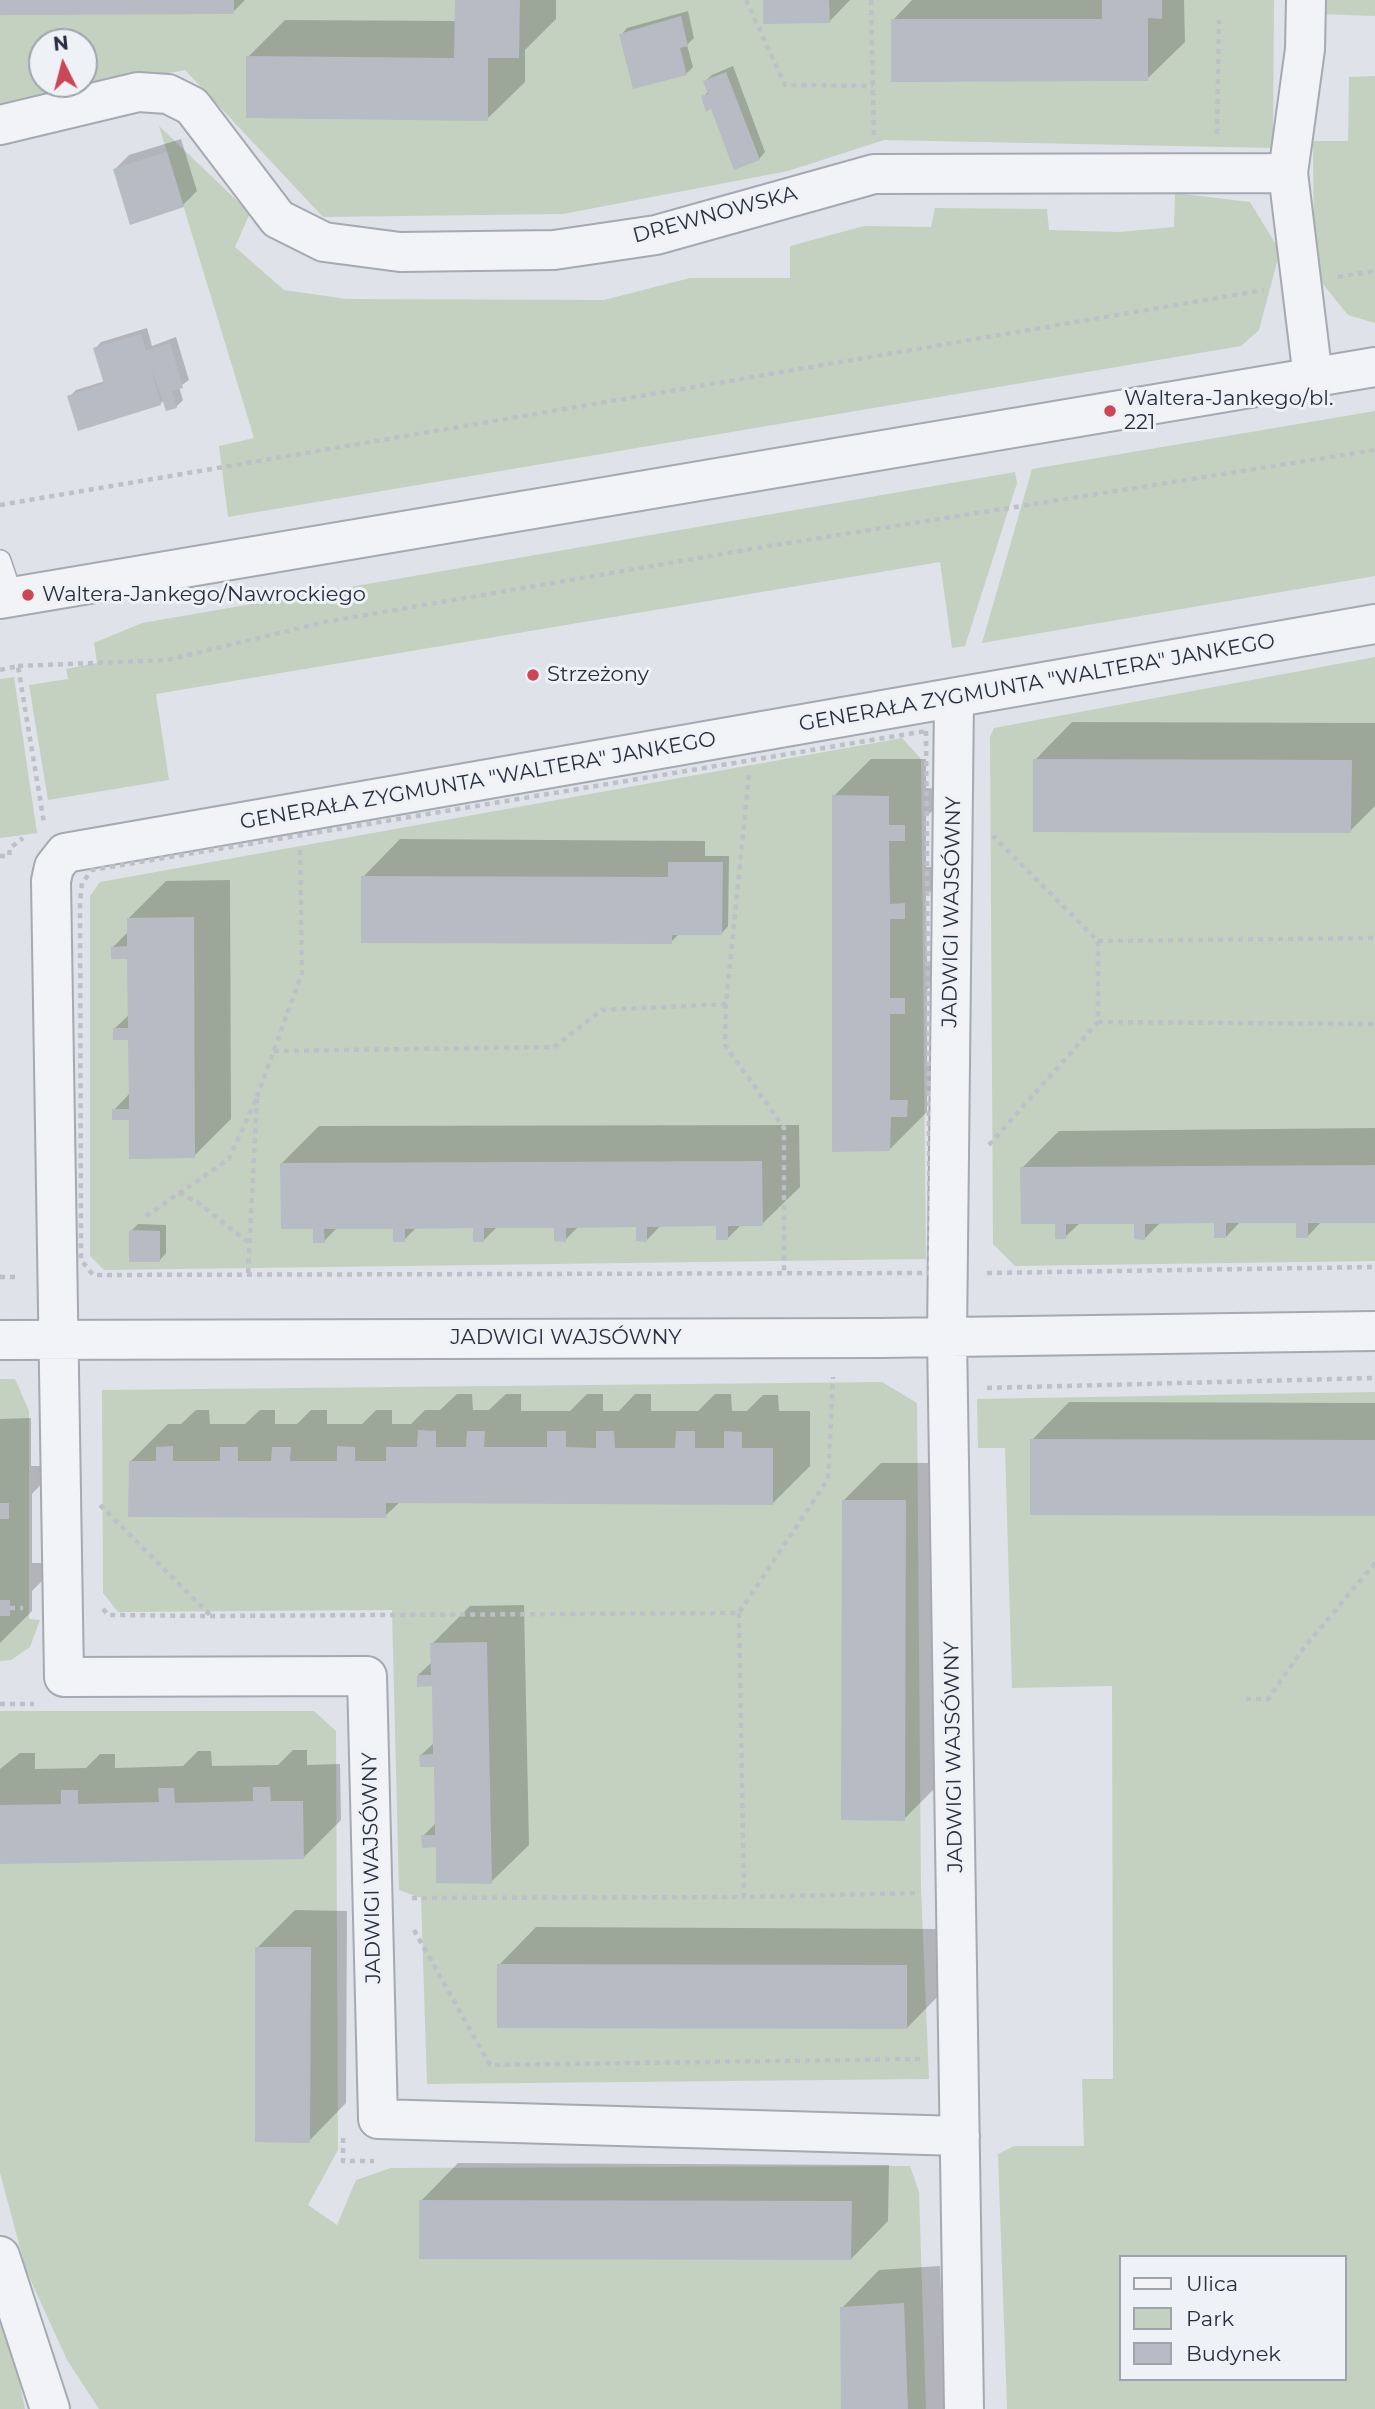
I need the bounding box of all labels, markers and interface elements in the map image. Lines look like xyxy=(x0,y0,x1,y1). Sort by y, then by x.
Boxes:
north arrow xyxy=(28,28,98,98)
text: N xyxy=(52,31,70,56)
street label: DREWNOWSKA xyxy=(630,181,800,249)
place label: Waltera-Jankego/bl. 221 xyxy=(1124,386,1333,436)
marker: Waltera-Jankego/bl. 221 xyxy=(1102,403,1118,419)
place label: Waltera-Jankego/Nawrockiego xyxy=(42,582,366,608)
marker: Waltera-Jankego/Nawrockiego xyxy=(20,587,36,603)
street label: GENERAŁA ZYGMUNTA "WALTERA" JANKEGO xyxy=(797,629,1277,737)
place label: Strzeżony xyxy=(547,662,649,688)
marker: Strzeżony xyxy=(525,667,541,683)
street label: GENERAŁA ZYGMUNTA "WALTERA" JANKEGO xyxy=(238,727,718,835)
street label: JADWIGI WAJSÓWNY xyxy=(937,796,967,1028)
street label: JADWIGI WAJSÓWNY xyxy=(450,1325,682,1351)
street label: JADWIGI WAJSÓWNY xyxy=(939,1641,969,1873)
street label: JADWIGI WAJSÓWNY xyxy=(357,1752,387,1984)
legend xyxy=(1120,2255,1347,2381)
text: Ulica xyxy=(1186,2271,1238,2296)
text: Park xyxy=(1186,2306,1234,2331)
text: Budynek xyxy=(1186,2341,1281,2366)

